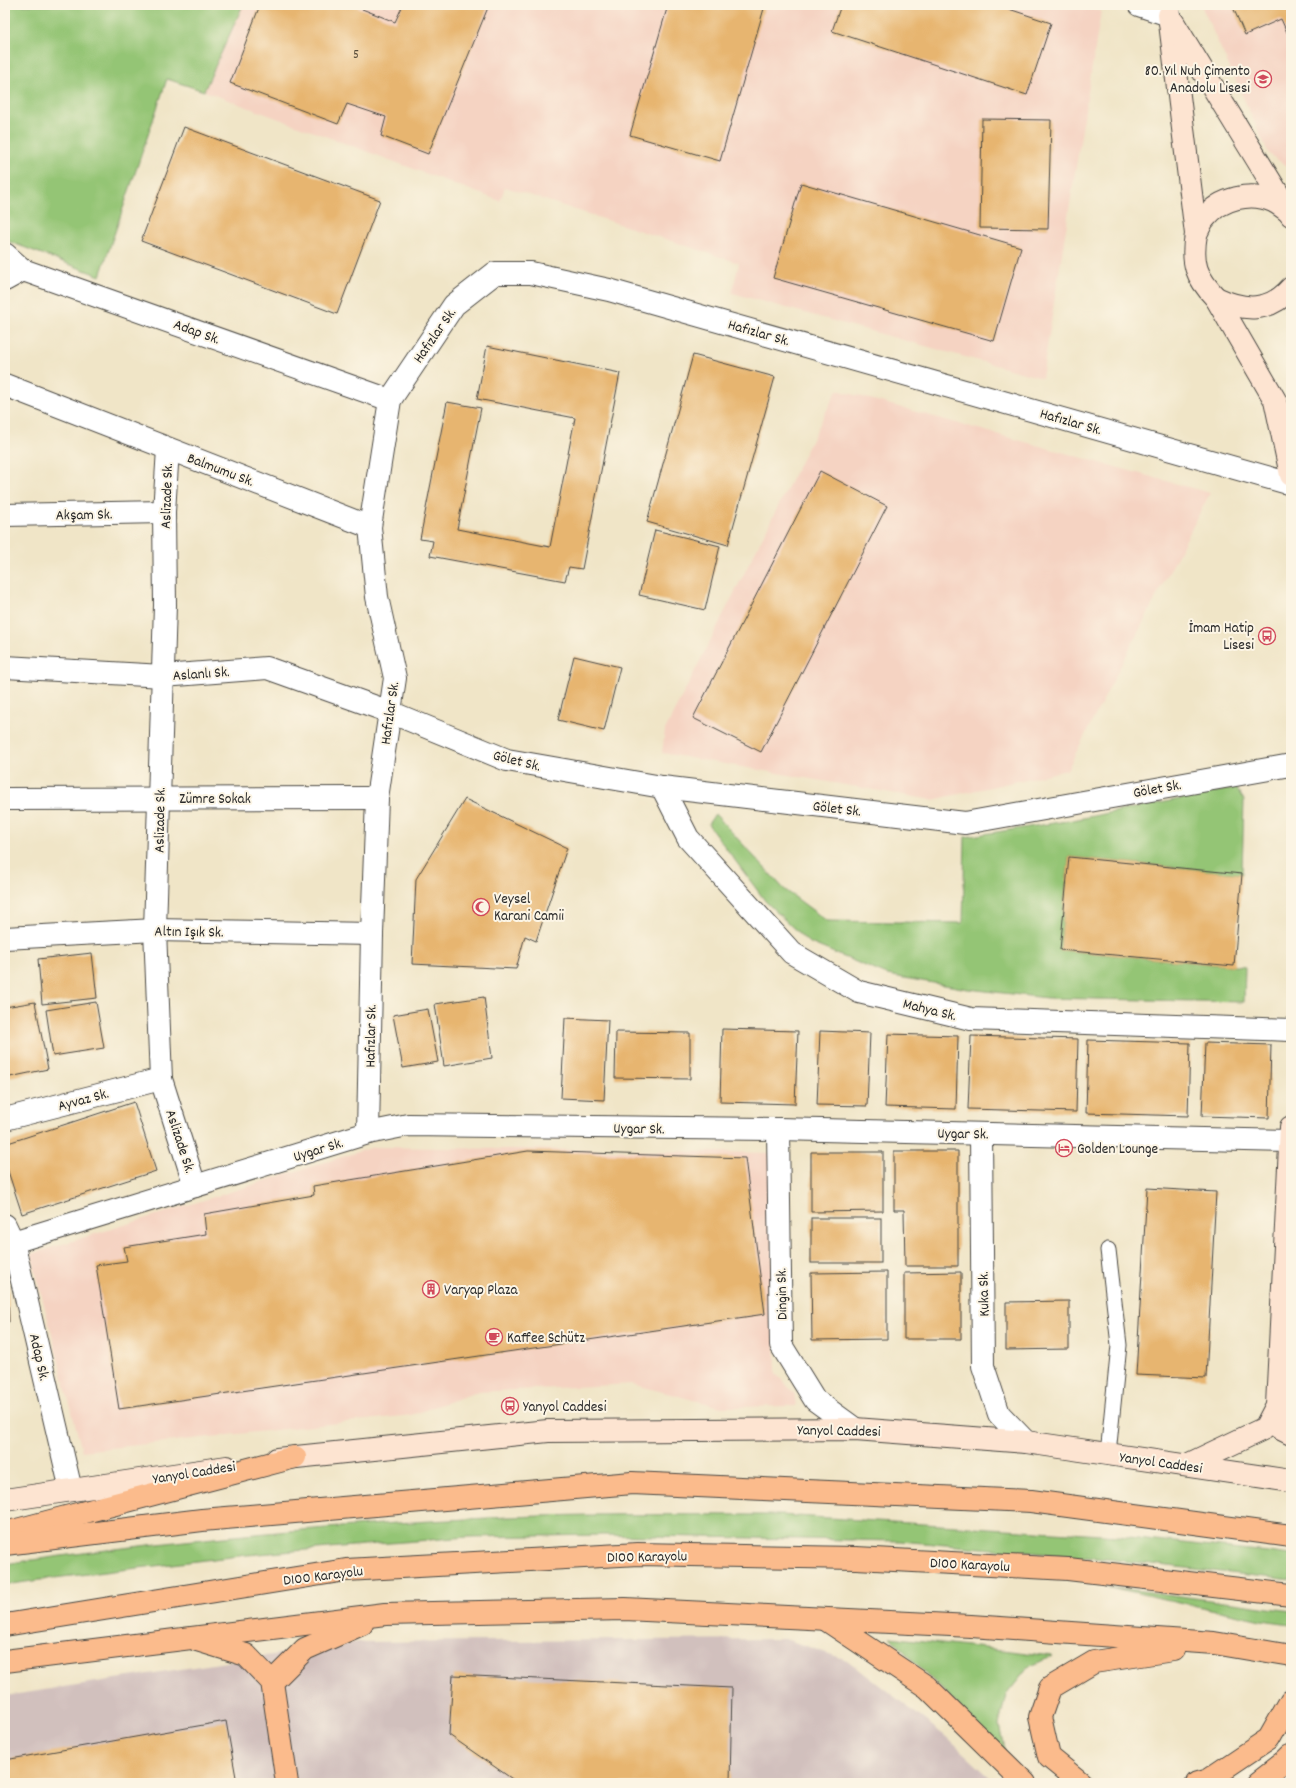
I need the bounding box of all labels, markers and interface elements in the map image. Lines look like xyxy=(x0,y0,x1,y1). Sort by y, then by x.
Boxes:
house number: 5 xyxy=(353,46,359,65)
place label: 80. Yıl Nuh Çimento Anadolu Lisesi xyxy=(1145,61,1250,100)
school or university icon: 80. Yıl Nuh Çimento Anadolu Lisesi xyxy=(1253,69,1273,89)
street label: Hafızlar Sk. xyxy=(408,304,463,368)
street label: Adap Sk. xyxy=(170,314,223,351)
street label: Hafızlar Sk. xyxy=(725,315,792,353)
street label: Hafızlar Sk. xyxy=(1037,404,1104,442)
street label: Balmumu Sk. xyxy=(184,448,257,494)
street label: Aslizade Sk. xyxy=(156,463,180,529)
street label: Akşam Sk. xyxy=(55,505,113,527)
place label: İmam Hatip Lisesi xyxy=(1189,618,1254,657)
bus stop icon: İmam Hatip Lisesi xyxy=(1257,626,1277,646)
street label: Aslanlı Sk. xyxy=(172,662,230,688)
street label: Hafızlar Sk. xyxy=(376,680,406,746)
street label: Gölet Sk. xyxy=(490,745,543,778)
street label: Gölet Sk. xyxy=(1131,775,1183,805)
street label: Aslizade Sk. xyxy=(149,787,173,853)
street label: Zümre Sokak xyxy=(179,789,251,811)
street label: Gölet Sk. xyxy=(811,796,862,824)
place label: Veysel Karani Camii xyxy=(494,889,564,928)
mosque icon: Veysel Karani Camii xyxy=(471,897,491,917)
street label: Altın Işık Sk. xyxy=(154,921,224,945)
street label: Mahya Sk. xyxy=(900,994,959,1028)
street label: Hafızlar Sk. xyxy=(360,1004,384,1068)
street label: Ayvaz Sk. xyxy=(56,1084,111,1118)
street label: Aslizade Sk. xyxy=(158,1107,200,1176)
street label: Uygar Sk. xyxy=(613,1119,665,1141)
street label: Uygar Sk. xyxy=(937,1124,989,1146)
street label: Uygar Sk. xyxy=(291,1133,346,1169)
hotel icon: Golden Lounge xyxy=(1054,1138,1074,1158)
place label: Golden Lounge xyxy=(1077,1139,1159,1161)
street label: Dingin Sk. xyxy=(772,1268,794,1320)
street label: Kuka Sk. xyxy=(974,1271,996,1317)
building icon: Varyap Plaza xyxy=(421,1279,441,1299)
place label: Varyap Plaza xyxy=(444,1280,518,1302)
cafe icon: Kaffee Schütz xyxy=(484,1327,504,1347)
place label: Kaffee Schütz xyxy=(507,1328,585,1350)
street label: Adap Sk. xyxy=(22,1332,54,1383)
bus stop icon: Yanyol Caddesi xyxy=(500,1396,520,1416)
place label: Yanyol Caddesi xyxy=(523,1397,607,1419)
street label: Yanyol Caddesi xyxy=(797,1420,881,1444)
street label: Yanyol Caddesi xyxy=(1118,1447,1204,1481)
street label: Yanyol Caddesi xyxy=(151,1457,237,1491)
street label: D100 Karayolu xyxy=(607,1546,687,1570)
street label: D100 Karayolu xyxy=(929,1553,1011,1579)
street label: D100 Karayolu xyxy=(282,1561,364,1593)

